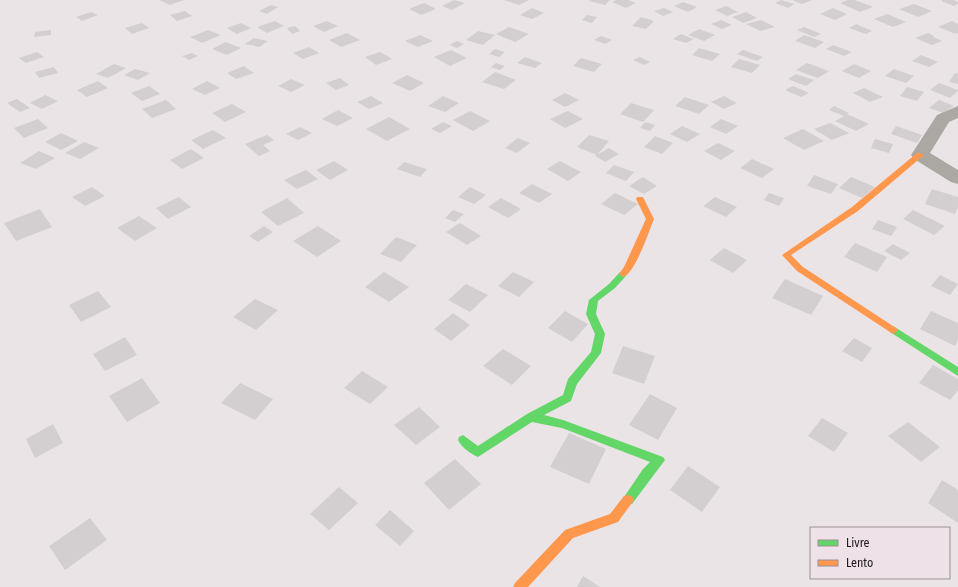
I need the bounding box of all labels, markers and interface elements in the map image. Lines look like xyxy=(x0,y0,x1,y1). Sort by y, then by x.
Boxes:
legend xyxy=(810,527,950,579)
text: Livre xyxy=(846,536,870,550)
text: Lento xyxy=(846,556,873,570)

